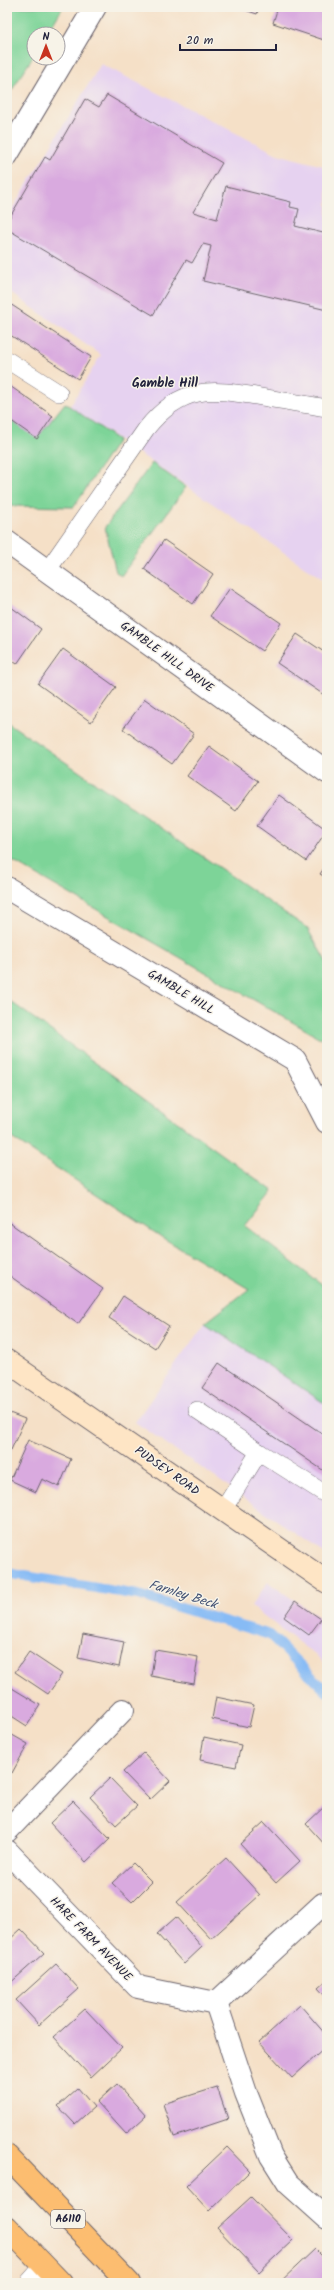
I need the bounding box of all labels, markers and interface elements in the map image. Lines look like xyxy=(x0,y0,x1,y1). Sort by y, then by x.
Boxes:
north arrow xyxy=(26,26,66,66)
scale bar xyxy=(180,26,276,52)
text: N xyxy=(43,28,50,46)
text: 20 m xyxy=(186,31,214,50)
district label: Gamble Hill xyxy=(132,373,199,394)
street label: GAMBLE HILL DRIVE xyxy=(116,616,219,698)
street label: GAMBLE HILL xyxy=(144,965,218,1019)
street label: PUDSEY ROAD xyxy=(130,1441,204,1501)
water label: Farnley Beck xyxy=(146,1575,222,1616)
street label: HARE FARM AVENUE xyxy=(45,1892,137,1987)
road number: A6110 xyxy=(51,2210,85,2228)

